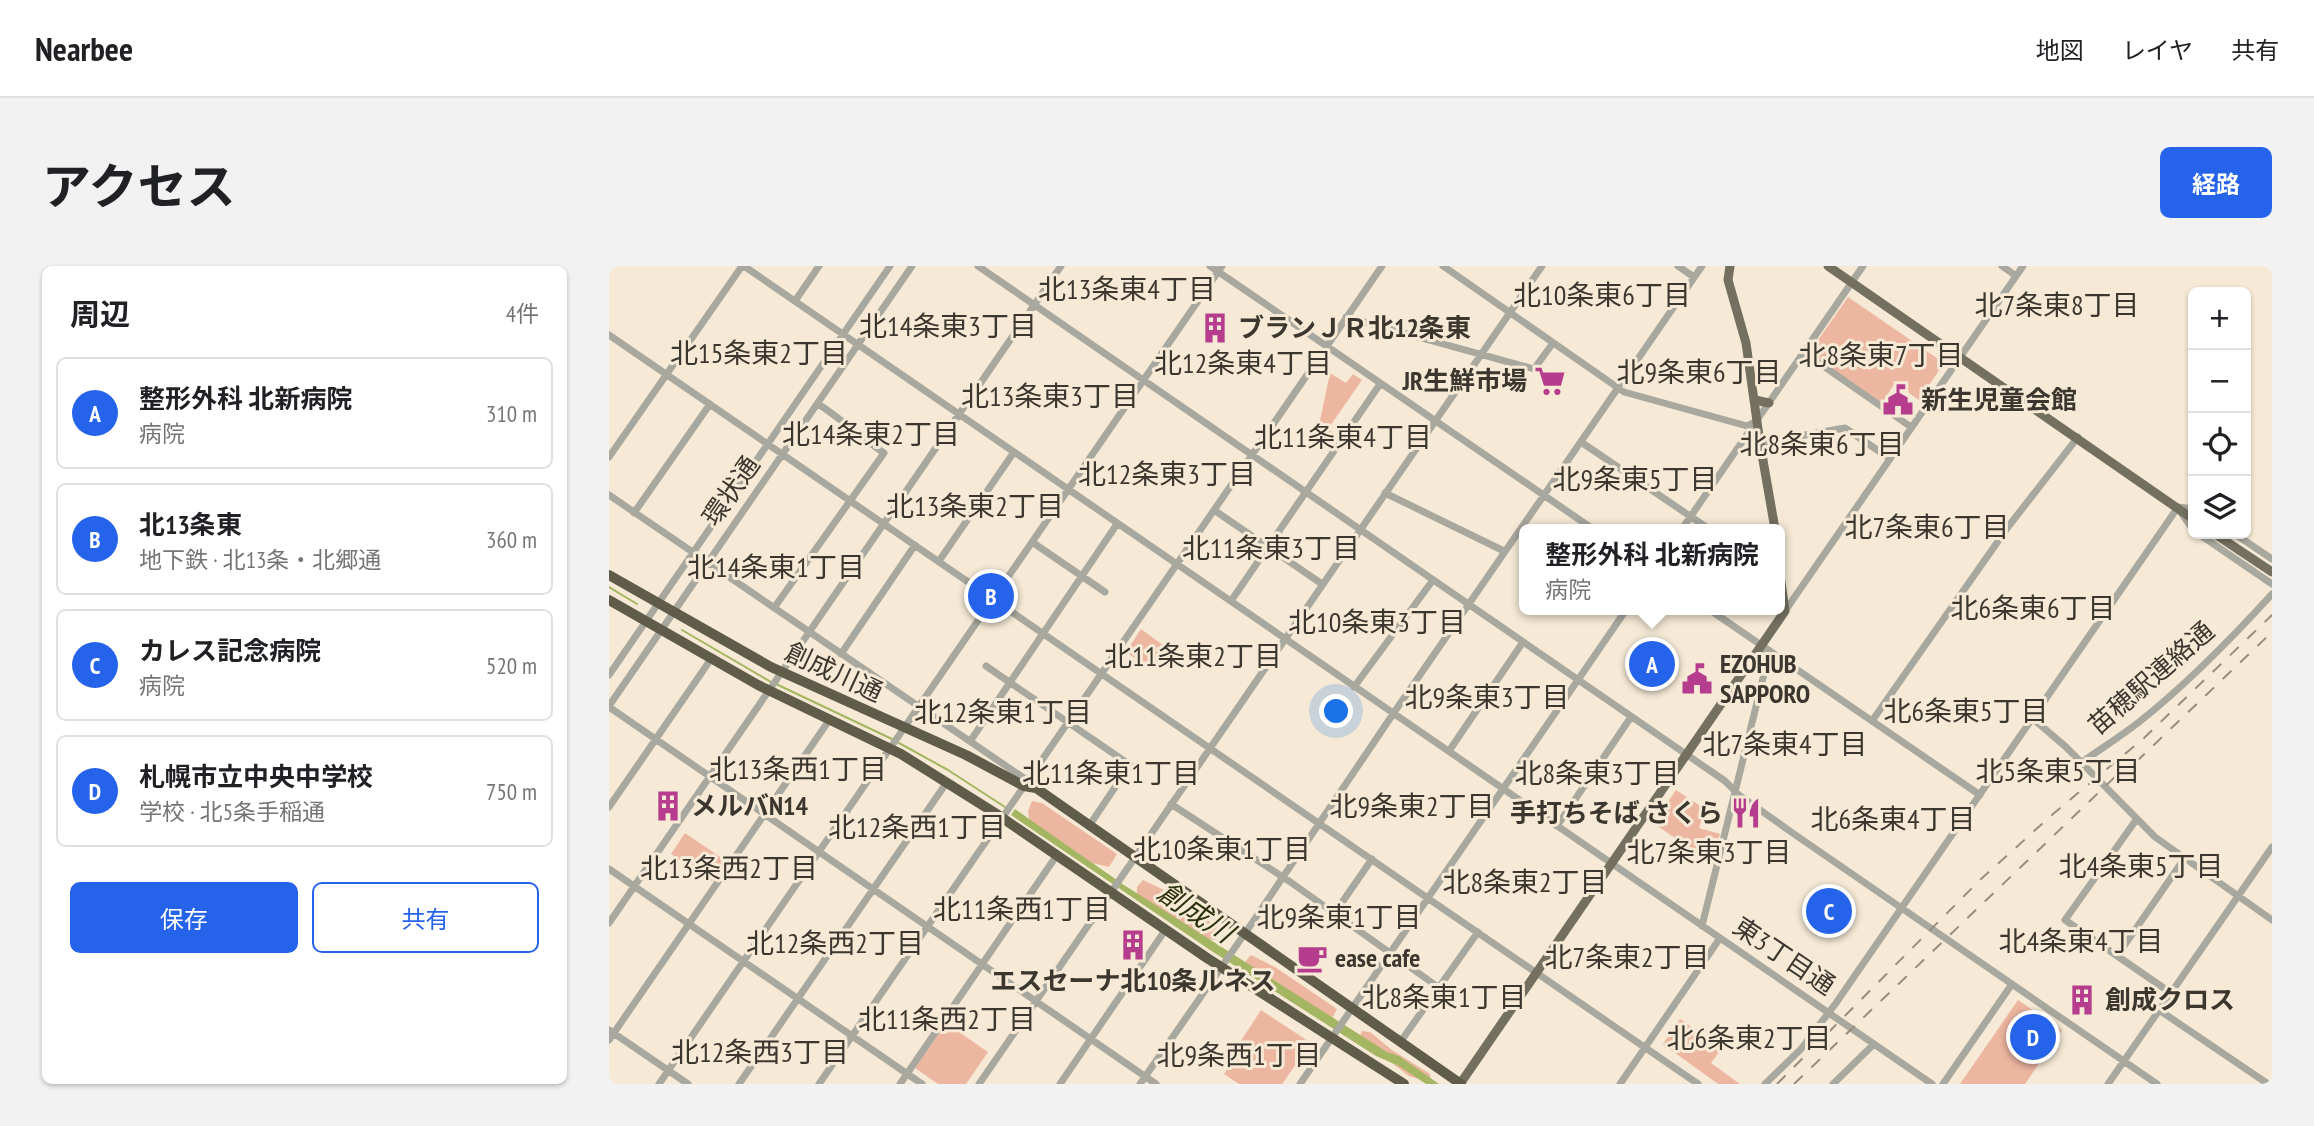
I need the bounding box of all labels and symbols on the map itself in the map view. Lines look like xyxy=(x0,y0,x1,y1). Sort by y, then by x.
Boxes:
district label: 北13条東4丁目 xyxy=(1038,270,1216,307)
district label: 北10条東6丁目 xyxy=(1513,276,1691,313)
district label: 北7条東8丁目 xyxy=(1974,286,2140,323)
district label: 北14条東3丁目 xyxy=(859,307,1037,344)
building icon: ブランＪＲ北12条東 xyxy=(1198,311,1232,345)
place label: ブランＪＲ北12条東 xyxy=(1238,311,1471,344)
district label: 北15条東2丁目 xyxy=(670,334,848,371)
district label: 北8条東7丁目 xyxy=(1798,336,1964,373)
district label: 北12条東4丁目 xyxy=(1154,344,1332,381)
district label: 北9条東6丁目 xyxy=(1616,353,1782,390)
place label: JR生鮮市場 xyxy=(1401,364,1527,397)
supermarket icon: JR生鮮市場 xyxy=(1533,364,1567,398)
district label: 北13条東3丁目 xyxy=(961,377,1139,414)
public building icon: 新生児童会館 xyxy=(1881,383,1915,417)
place label: 新生児童会館 xyxy=(1921,383,2077,416)
district label: 北14条東2丁目 xyxy=(782,415,960,452)
district label: 北11条東4丁目 xyxy=(1254,418,1432,455)
district label: 北8条東6丁目 xyxy=(1739,425,1905,462)
street label: 環状通 xyxy=(695,449,766,532)
district label: 北12条東3丁目 xyxy=(1078,455,1256,492)
district label: 北9条東5丁目 xyxy=(1552,460,1718,497)
district label: 北13条東2丁目 xyxy=(886,487,1064,524)
district label: 北7条東6丁目 xyxy=(1844,508,2010,545)
district label: 北11条東3丁目 xyxy=(1182,529,1360,566)
district label: 北14条東1丁目 xyxy=(687,548,865,585)
pin: B xyxy=(968,570,1014,622)
district label: 北6条東6丁目 xyxy=(1950,589,2116,626)
district label: 北10条東3丁目 xyxy=(1288,603,1466,640)
street label: 苗穂駅連絡通 xyxy=(2081,614,2220,741)
street label: 創成川通 xyxy=(780,635,888,708)
district label: 北11条東2丁目 xyxy=(1104,637,1282,674)
pin: A xyxy=(1629,638,1675,690)
place label: EZOHUB SAPPORO xyxy=(1720,647,1810,710)
public building icon: EZOHUB SAPPORO xyxy=(1680,662,1714,696)
district label: 北9条東3丁目 xyxy=(1404,678,1570,715)
district label: 北6条東5丁目 xyxy=(1883,692,2049,729)
district label: 北12条東1丁目 xyxy=(914,693,1092,730)
your location xyxy=(1319,694,1353,728)
district label: 北7条東4丁目 xyxy=(1702,725,1868,762)
district label: 北13条西1丁目 xyxy=(709,750,887,787)
district label: 北5条東5丁目 xyxy=(1975,752,2141,789)
district label: 北11条東1丁目 xyxy=(1022,754,1200,791)
district label: 北8条東3丁目 xyxy=(1514,754,1680,791)
district label: 北9条東2丁目 xyxy=(1329,787,1495,824)
building icon: メルバN14 xyxy=(651,789,685,823)
place label: メルバN14 xyxy=(691,789,808,822)
place label: 手打ちそば さくら xyxy=(1510,796,1723,829)
restaurant icon: 手打ちそば さくら xyxy=(1729,796,1763,830)
district label: 北6条東4丁目 xyxy=(1810,800,1976,837)
district label: 北12条西1丁目 xyxy=(828,808,1006,845)
district label: 北10条東1丁目 xyxy=(1133,830,1311,867)
district label: 北7条東3丁目 xyxy=(1626,833,1792,870)
district label: 北4条東5丁目 xyxy=(2058,847,2224,884)
district label: 北13条西2丁目 xyxy=(640,849,818,886)
district label: 北8条東2丁目 xyxy=(1442,863,1608,900)
water label: 創成川 xyxy=(1151,873,1244,952)
pin: C xyxy=(1806,885,1852,937)
district label: 北11条西1丁目 xyxy=(933,890,1111,927)
district label: 北9条東1丁目 xyxy=(1256,898,1422,935)
street label: 東3丁目通 xyxy=(1727,910,1841,1002)
district label: 北4条東4丁目 xyxy=(1998,922,2164,959)
district label: 北12条西2丁目 xyxy=(746,924,924,961)
building icon: エスセーナ北10条ルネス xyxy=(1116,928,1150,962)
district label: 北7条東2丁目 xyxy=(1544,938,1710,975)
cafe icon: ease cafe xyxy=(1295,941,1329,975)
place label: ease cafe xyxy=(1335,941,1420,974)
place label: エスセーナ北10条ルネス xyxy=(991,964,1275,997)
district label: 北8条東1丁目 xyxy=(1361,978,1527,1015)
building icon: 創成クロス xyxy=(2065,983,2099,1017)
place label: 創成クロス xyxy=(2105,983,2235,1016)
district label: 北11条西2丁目 xyxy=(858,1000,1036,1037)
pin: D xyxy=(2010,1011,2056,1063)
district label: 北6条東2丁目 xyxy=(1666,1019,1832,1056)
district label: 北12条西3丁目 xyxy=(671,1033,849,1070)
district label: 北9条西1丁目 xyxy=(1156,1036,1322,1073)

